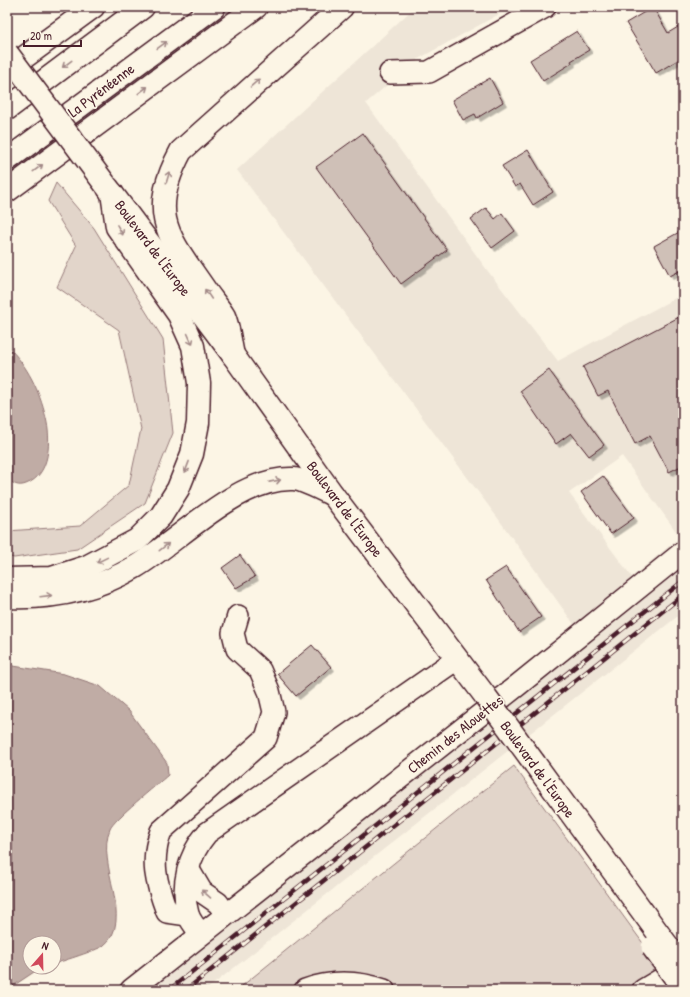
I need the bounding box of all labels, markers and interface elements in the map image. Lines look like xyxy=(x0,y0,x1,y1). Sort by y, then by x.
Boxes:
scale bar xyxy=(24,22,81,48)
text: 20 m xyxy=(30,27,52,44)
one-way arrow xyxy=(156,41,167,49)
street label: La Pyrénéenne xyxy=(63,58,139,122)
one-way arrow xyxy=(61,60,72,68)
one-way arrow xyxy=(250,79,261,88)
one-way arrow xyxy=(137,86,148,95)
one-way arrow xyxy=(33,164,44,172)
one-way arrow xyxy=(165,171,172,184)
street label: Boulevard de l'Europe xyxy=(110,196,196,300)
one-way arrow xyxy=(117,224,125,236)
one-way arrow xyxy=(204,288,212,299)
one-way arrow xyxy=(187,333,194,345)
street label: Boulevard de l'Europe xyxy=(302,457,388,561)
one-way arrow xyxy=(182,460,190,472)
one-way arrow xyxy=(268,477,281,485)
one-way arrow xyxy=(158,542,169,551)
one-way arrow xyxy=(96,557,108,564)
one-way arrow xyxy=(39,592,52,600)
street label: Chemin des Alouettes xyxy=(403,690,508,778)
street label: Boulevard de l'Europe xyxy=(496,716,580,822)
one-way arrow xyxy=(200,889,211,898)
north arrow xyxy=(22,935,62,975)
text: N xyxy=(40,938,51,953)

